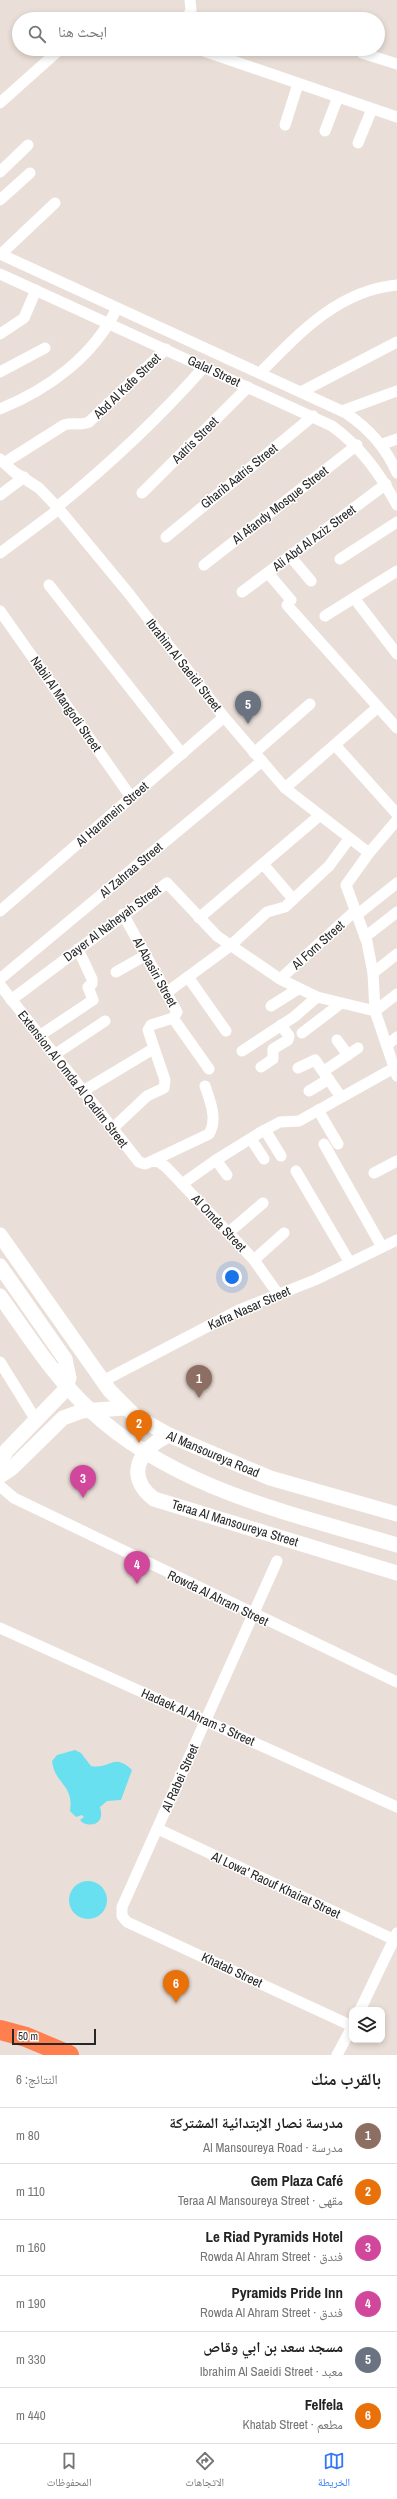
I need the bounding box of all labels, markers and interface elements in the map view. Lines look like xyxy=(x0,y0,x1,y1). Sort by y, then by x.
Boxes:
search box xyxy=(12,12,385,56)
text: ابحث هنا xyxy=(58,21,107,42)
icon: search xyxy=(26,23,48,45)
street label: Abd Al Kafe Street xyxy=(89,350,164,423)
street label: Galal Street xyxy=(185,351,243,391)
street label: Aatris Street xyxy=(167,413,222,468)
street label: Gharib Aatris Street xyxy=(197,440,281,512)
street label: Al Afandy Mosque Street xyxy=(228,462,331,548)
street label: Ali Abd Al Aziz Street xyxy=(268,501,359,576)
street label: Ibrahim Al Saeidi Street xyxy=(142,615,226,715)
street label: Nabil Al Mangodi Street xyxy=(27,653,105,755)
pin: 5 xyxy=(235,691,261,724)
street label: Al Haramein Street xyxy=(71,778,152,851)
street label: Al Zahraa Street xyxy=(95,839,166,902)
street label: Dayer Al Naheyah Street xyxy=(60,881,164,965)
street label: Al Forn Street xyxy=(287,917,348,974)
street label: Al Abasiri Street xyxy=(128,933,181,1010)
street label: Extension Al Omda Al Qadim Street xyxy=(14,1007,132,1151)
street label: Al Omda Street xyxy=(187,1190,250,1255)
your location xyxy=(222,1267,242,1287)
street label: Kafra Nasar Street xyxy=(205,1282,293,1334)
pin: 1 xyxy=(186,1365,212,1398)
pin: 2 xyxy=(126,1410,152,1443)
street label: Al Mansoureya Road xyxy=(163,1426,262,1481)
pin: 3 xyxy=(70,1465,96,1498)
street label: Teraa Al Mansoureya Street xyxy=(170,1496,300,1550)
pin: 4 xyxy=(124,1551,150,1584)
street label: Rowda Al Ahram Street xyxy=(165,1566,271,1630)
street label: Hadaek Al Ahram 3 Street xyxy=(139,1684,258,1750)
street label: Al Rabei Street xyxy=(157,1741,202,1815)
street label: Al Lowa' Raouf Khairat Street xyxy=(208,1847,343,1922)
street label: Khatab Street xyxy=(199,1949,265,1991)
pin: 6 xyxy=(163,1970,189,2003)
map controls xyxy=(349,2007,385,2043)
button: layers xyxy=(349,2007,385,2043)
scale bar xyxy=(12,2027,96,2046)
text: 50 m xyxy=(18,2029,38,2043)
text: بالقرب منك xyxy=(311,2067,381,2090)
text: النتائج: 6 xyxy=(16,2071,58,2088)
text: مدرسة نصار الإبتدائية المشتركة xyxy=(169,2112,343,2133)
text: 80 m xyxy=(16,2127,40,2144)
text: 1 xyxy=(365,2127,371,2144)
text: مدرسة · Al Mansoureya Road xyxy=(203,2139,343,2156)
text: Gem Plaza Café xyxy=(251,2170,343,2191)
text: 110 m xyxy=(16,2183,45,2200)
text: 2 xyxy=(365,2183,371,2200)
text: مقهى · Teraa Al Mansoureya Street xyxy=(178,2192,343,2209)
text: Le Riad Pyramids Hotel xyxy=(206,2226,343,2247)
text: 160 m xyxy=(16,2239,46,2256)
text: 3 xyxy=(365,2239,371,2256)
text: فندق · Rowda Al Ahram Street xyxy=(200,2248,343,2265)
text: Pyramids Pride Inn xyxy=(232,2282,343,2303)
text: 190 m xyxy=(16,2295,46,2312)
text: 4 xyxy=(365,2295,371,2312)
text: فندق · Rowda Al Ahram Street xyxy=(200,2304,343,2321)
text: مسجد سعد بن ابي وقاص xyxy=(203,2336,343,2357)
text: 330 m xyxy=(16,2351,46,2368)
text: 5 xyxy=(365,2351,371,2368)
text: معبد · Ibrahim Al Saeidi Street xyxy=(200,2363,343,2380)
text: Felfela xyxy=(305,2394,343,2415)
text: 440 m xyxy=(16,2407,46,2424)
text: 6 xyxy=(365,2407,371,2424)
text: مطعم · Khatab Street xyxy=(243,2416,343,2433)
tab: المحفوظات xyxy=(47,2450,92,2493)
tab: الاتجاهات xyxy=(185,2450,224,2493)
tab: الخريطة xyxy=(318,2450,350,2493)

